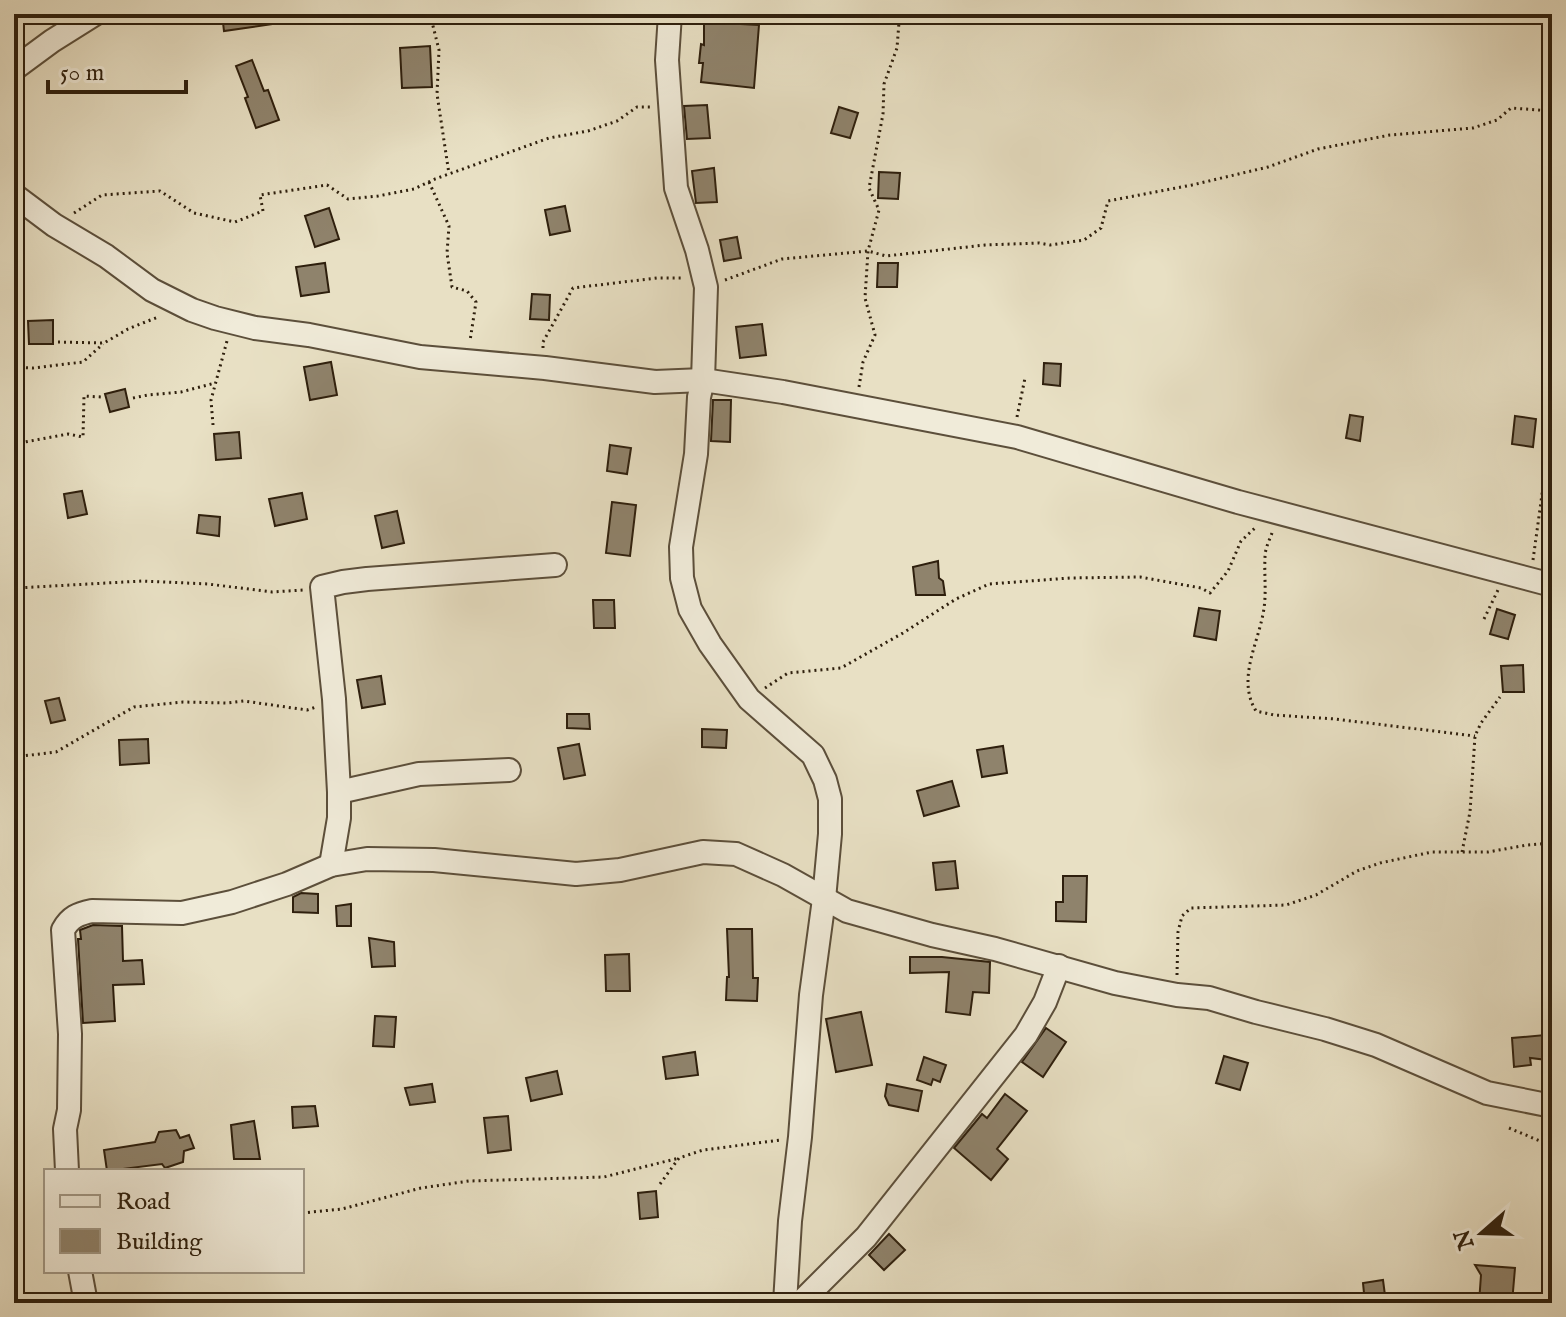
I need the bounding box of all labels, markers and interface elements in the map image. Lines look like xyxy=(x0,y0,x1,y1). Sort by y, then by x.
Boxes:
scale bar xyxy=(48,44,186,94)
text: 50 m xyxy=(60,58,104,89)
legend xyxy=(44,1169,304,1273)
text: Road xyxy=(116,1187,170,1218)
north arrow xyxy=(1442,1193,1522,1273)
text: N xyxy=(1449,1225,1482,1254)
text: Building xyxy=(116,1227,203,1258)

